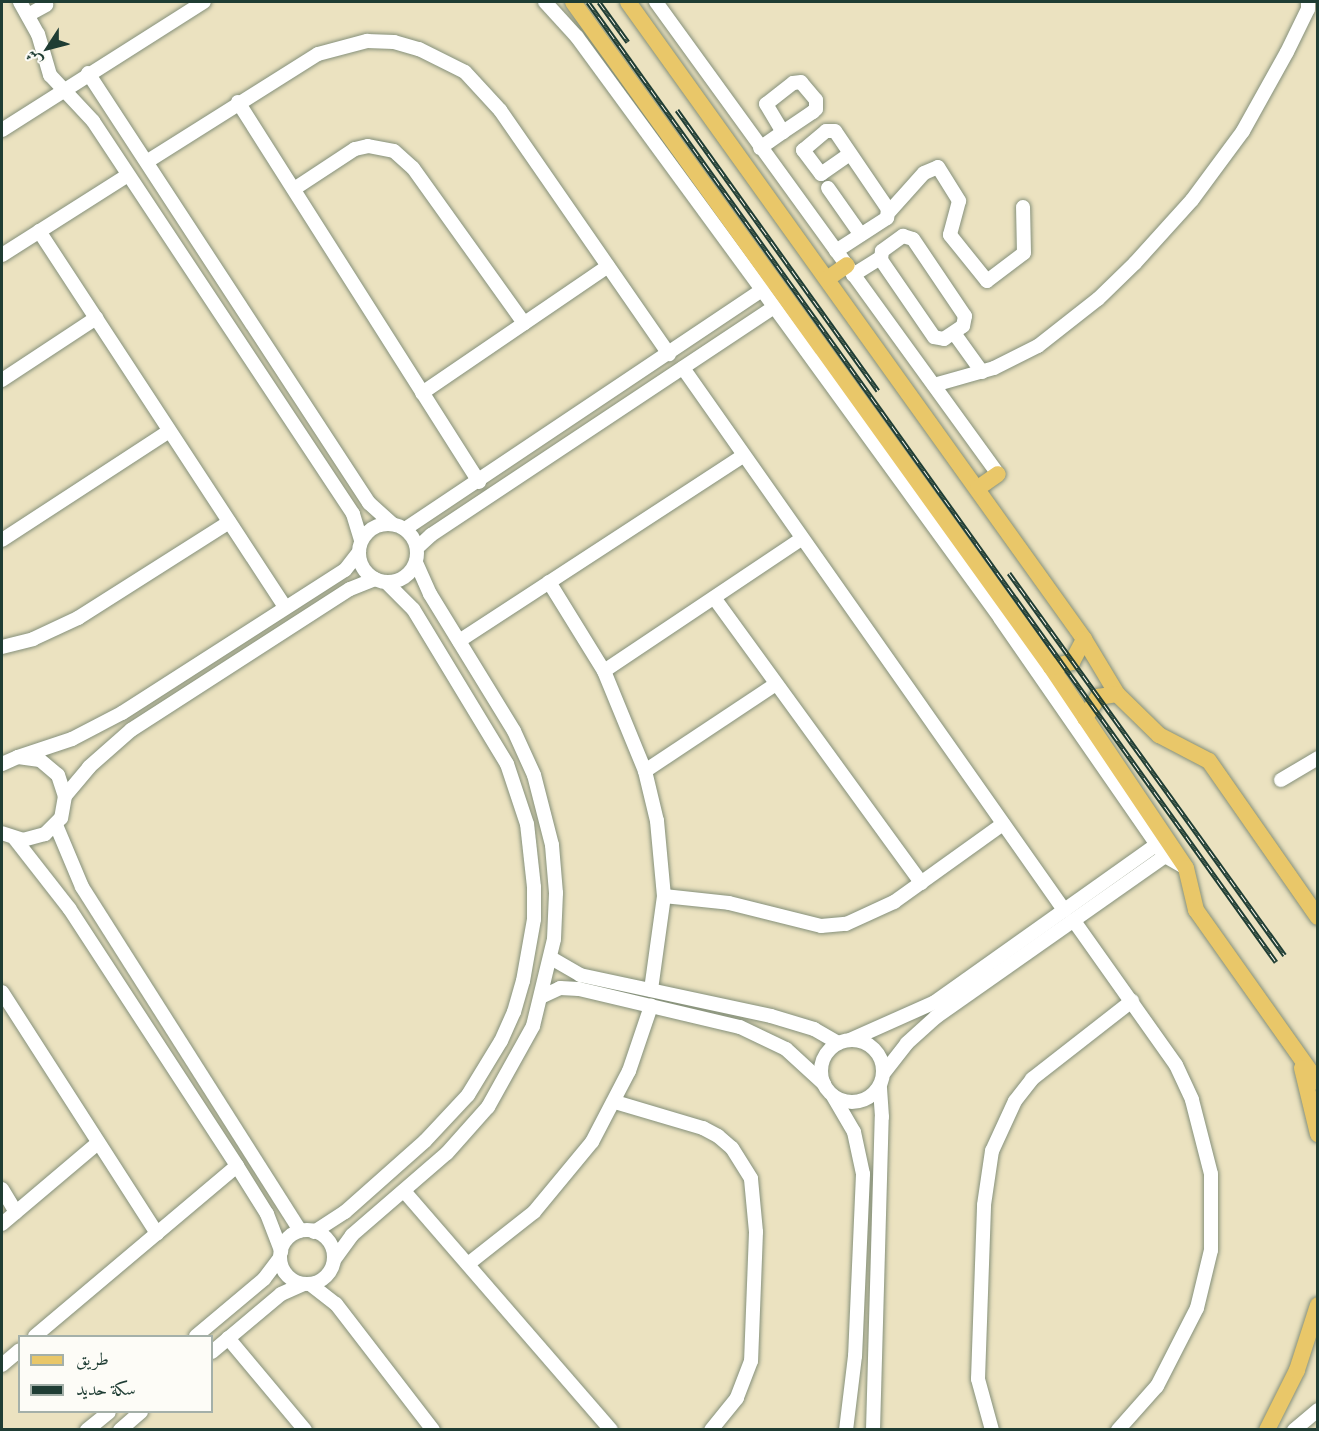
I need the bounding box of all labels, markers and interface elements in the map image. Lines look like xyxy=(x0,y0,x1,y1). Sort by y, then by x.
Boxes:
north arrow xyxy=(18,18,78,78)
text: ش xyxy=(19,45,48,72)
legend xyxy=(18,1335,213,1413)
text: طريق xyxy=(76,1345,109,1372)
text: سكة حديد xyxy=(76,1375,136,1402)

